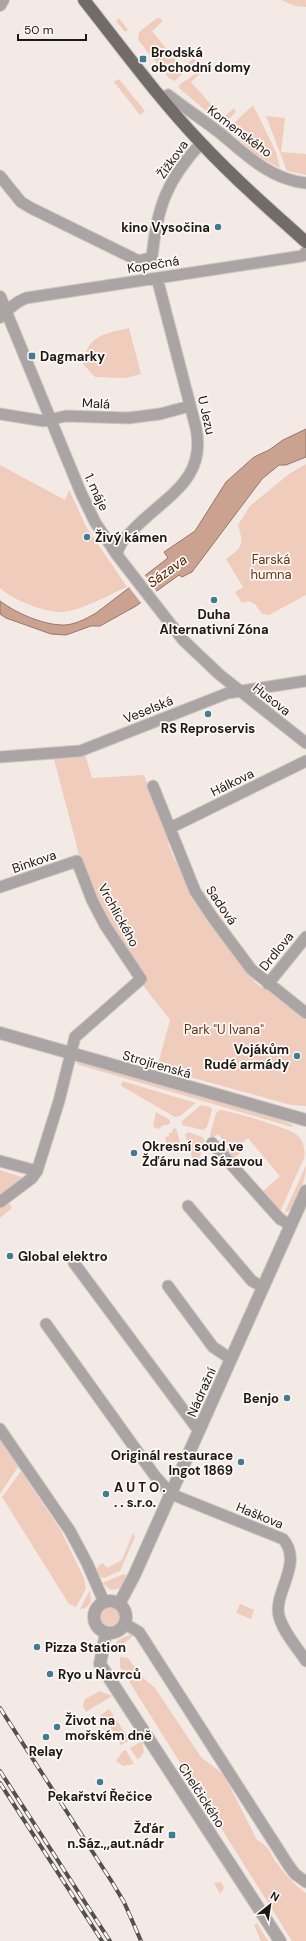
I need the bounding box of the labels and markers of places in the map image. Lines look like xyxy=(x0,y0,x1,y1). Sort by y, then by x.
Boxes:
place label: Brodská obchodní domy xyxy=(151,44,251,76)
marker: Brodská obchodní domy xyxy=(138,54,148,64)
place label: kino Vysočina xyxy=(121,219,210,236)
marker: kino Vysočina xyxy=(213,222,223,232)
place label: Dagmarky xyxy=(40,348,105,365)
marker: Dagmarky xyxy=(27,351,37,361)
place label: Živý kámen xyxy=(95,529,167,546)
marker: Živý kámen xyxy=(82,532,92,542)
marker: Duha Alternativní Zóna xyxy=(209,595,219,605)
place label: Duha Alternativní Zóna xyxy=(159,606,269,638)
marker: RS Reproservis xyxy=(203,709,213,719)
place label: RS Reproservis xyxy=(161,720,255,737)
place label: Vojákům Rudé armády xyxy=(204,1041,289,1073)
marker: Vojákům Rudé armády xyxy=(292,1051,302,1061)
place label: Okresní soud ve Žďáru nad Sázavou xyxy=(142,1138,263,1170)
marker: Okresní soud ve Žďáru nad Sázavou xyxy=(129,1148,139,1158)
place label: Global elektro xyxy=(18,1248,108,1265)
marker: Global elektro xyxy=(5,1251,15,1261)
place label: Benjo xyxy=(243,1390,279,1407)
marker: Benjo xyxy=(282,1393,292,1403)
place label: Originál restaurace Ingot 1869 xyxy=(111,1447,233,1479)
marker: Originál restaurace Ingot 1869 xyxy=(236,1457,246,1467)
place label: A U T O . . . s.r.o. xyxy=(114,1479,166,1511)
marker: A U T O . . . s.r.o. xyxy=(101,1489,111,1499)
place label: Pizza Station xyxy=(45,1639,126,1656)
marker: Pizza Station xyxy=(32,1642,42,1652)
place label: Ryo u Navrců xyxy=(58,1666,141,1683)
marker: Ryo u Navrců xyxy=(45,1669,55,1679)
place label: Život na mořském dně xyxy=(65,1712,152,1744)
marker: Život na mořském dně xyxy=(52,1722,62,1732)
marker: Relay xyxy=(41,1732,51,1742)
place label: Relay xyxy=(29,1743,63,1760)
marker: Pekařství Řečice xyxy=(95,1777,105,1787)
place label: Pekařství Řečice xyxy=(48,1788,153,1805)
place label: Žďár n.Sáz.,,aut.nádr xyxy=(67,1820,165,1852)
marker: Žďár n.Sáz.,,aut.nádr xyxy=(167,1830,177,1840)

